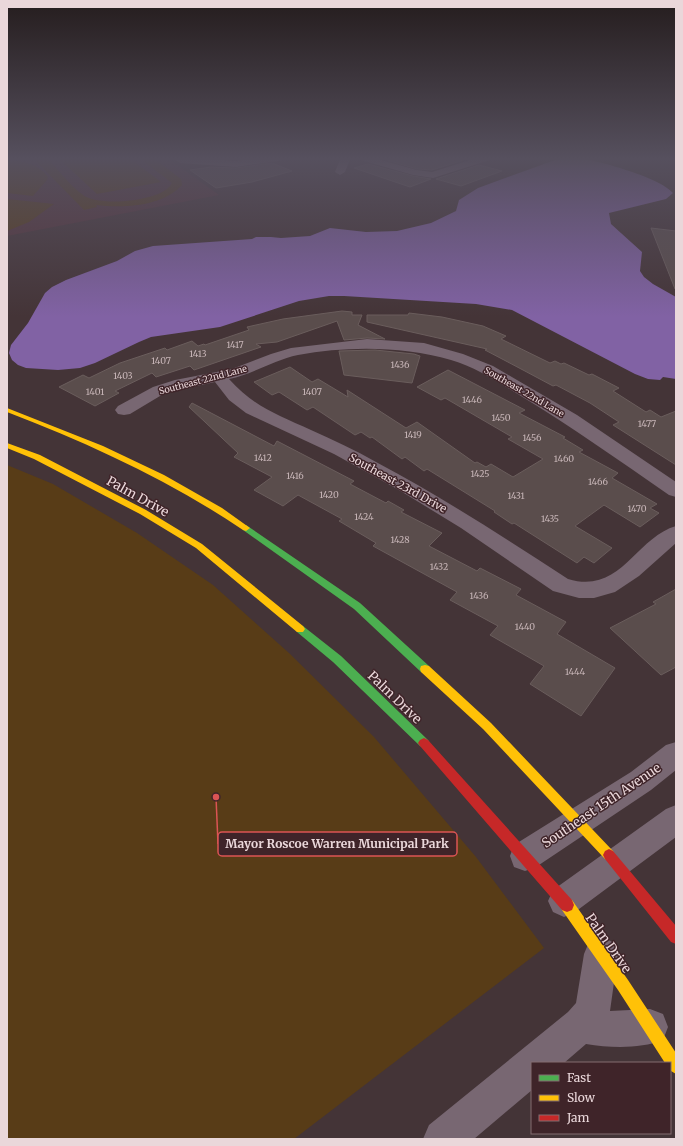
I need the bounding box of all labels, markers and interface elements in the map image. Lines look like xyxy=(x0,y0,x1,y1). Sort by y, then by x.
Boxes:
house number: 1417 xyxy=(226,339,244,350)
house number: 1413 xyxy=(189,348,207,359)
house number: 1407 xyxy=(151,355,171,366)
house number: 1436 xyxy=(391,359,410,370)
street label: Southeast 22nd Lane xyxy=(158,362,248,397)
street label: Southeast 22nd Lane xyxy=(482,364,566,419)
house number: 1403 xyxy=(113,370,133,381)
house number: 1401 xyxy=(86,386,104,397)
house number: 1407 xyxy=(302,386,322,397)
house number: 1446 xyxy=(462,394,483,405)
house number: 1450 xyxy=(491,412,511,423)
house number: 1477 xyxy=(638,418,656,429)
house number: 1419 xyxy=(404,429,422,440)
house number: 1456 xyxy=(523,432,542,443)
street label: Southeast 23rd Drive xyxy=(347,450,450,516)
house number: 1412 xyxy=(254,452,272,463)
house number: 1460 xyxy=(554,453,574,464)
house number: 1425 xyxy=(471,468,489,479)
house number: 1416 xyxy=(286,470,304,481)
street label: Palm Drive xyxy=(103,472,172,521)
house number: 1466 xyxy=(588,476,609,487)
house number: 1420 xyxy=(319,489,339,500)
house number: 1431 xyxy=(507,490,525,501)
house number: 1470 xyxy=(628,503,647,514)
house number: 1424 xyxy=(354,511,374,522)
house number: 1435 xyxy=(541,513,559,524)
house number: 1428 xyxy=(390,534,410,545)
house number: 1432 xyxy=(430,561,448,572)
house number: 1436 xyxy=(470,590,489,601)
house number: 1440 xyxy=(515,621,535,632)
house number: 1444 xyxy=(565,666,586,677)
street label: Palm Drive xyxy=(364,667,426,728)
street label: Southeast 15th Avenue xyxy=(538,759,664,852)
callout: Mayor Roscoe Warren Municipal Park xyxy=(218,832,457,856)
text: Mayor Roscoe Warren Municipal Park xyxy=(225,836,449,851)
street label: Palm Drive xyxy=(582,910,635,977)
legend xyxy=(531,1062,671,1134)
text: Fast xyxy=(567,1070,591,1085)
text: Slow xyxy=(567,1090,596,1105)
text: Jam xyxy=(566,1110,590,1125)

